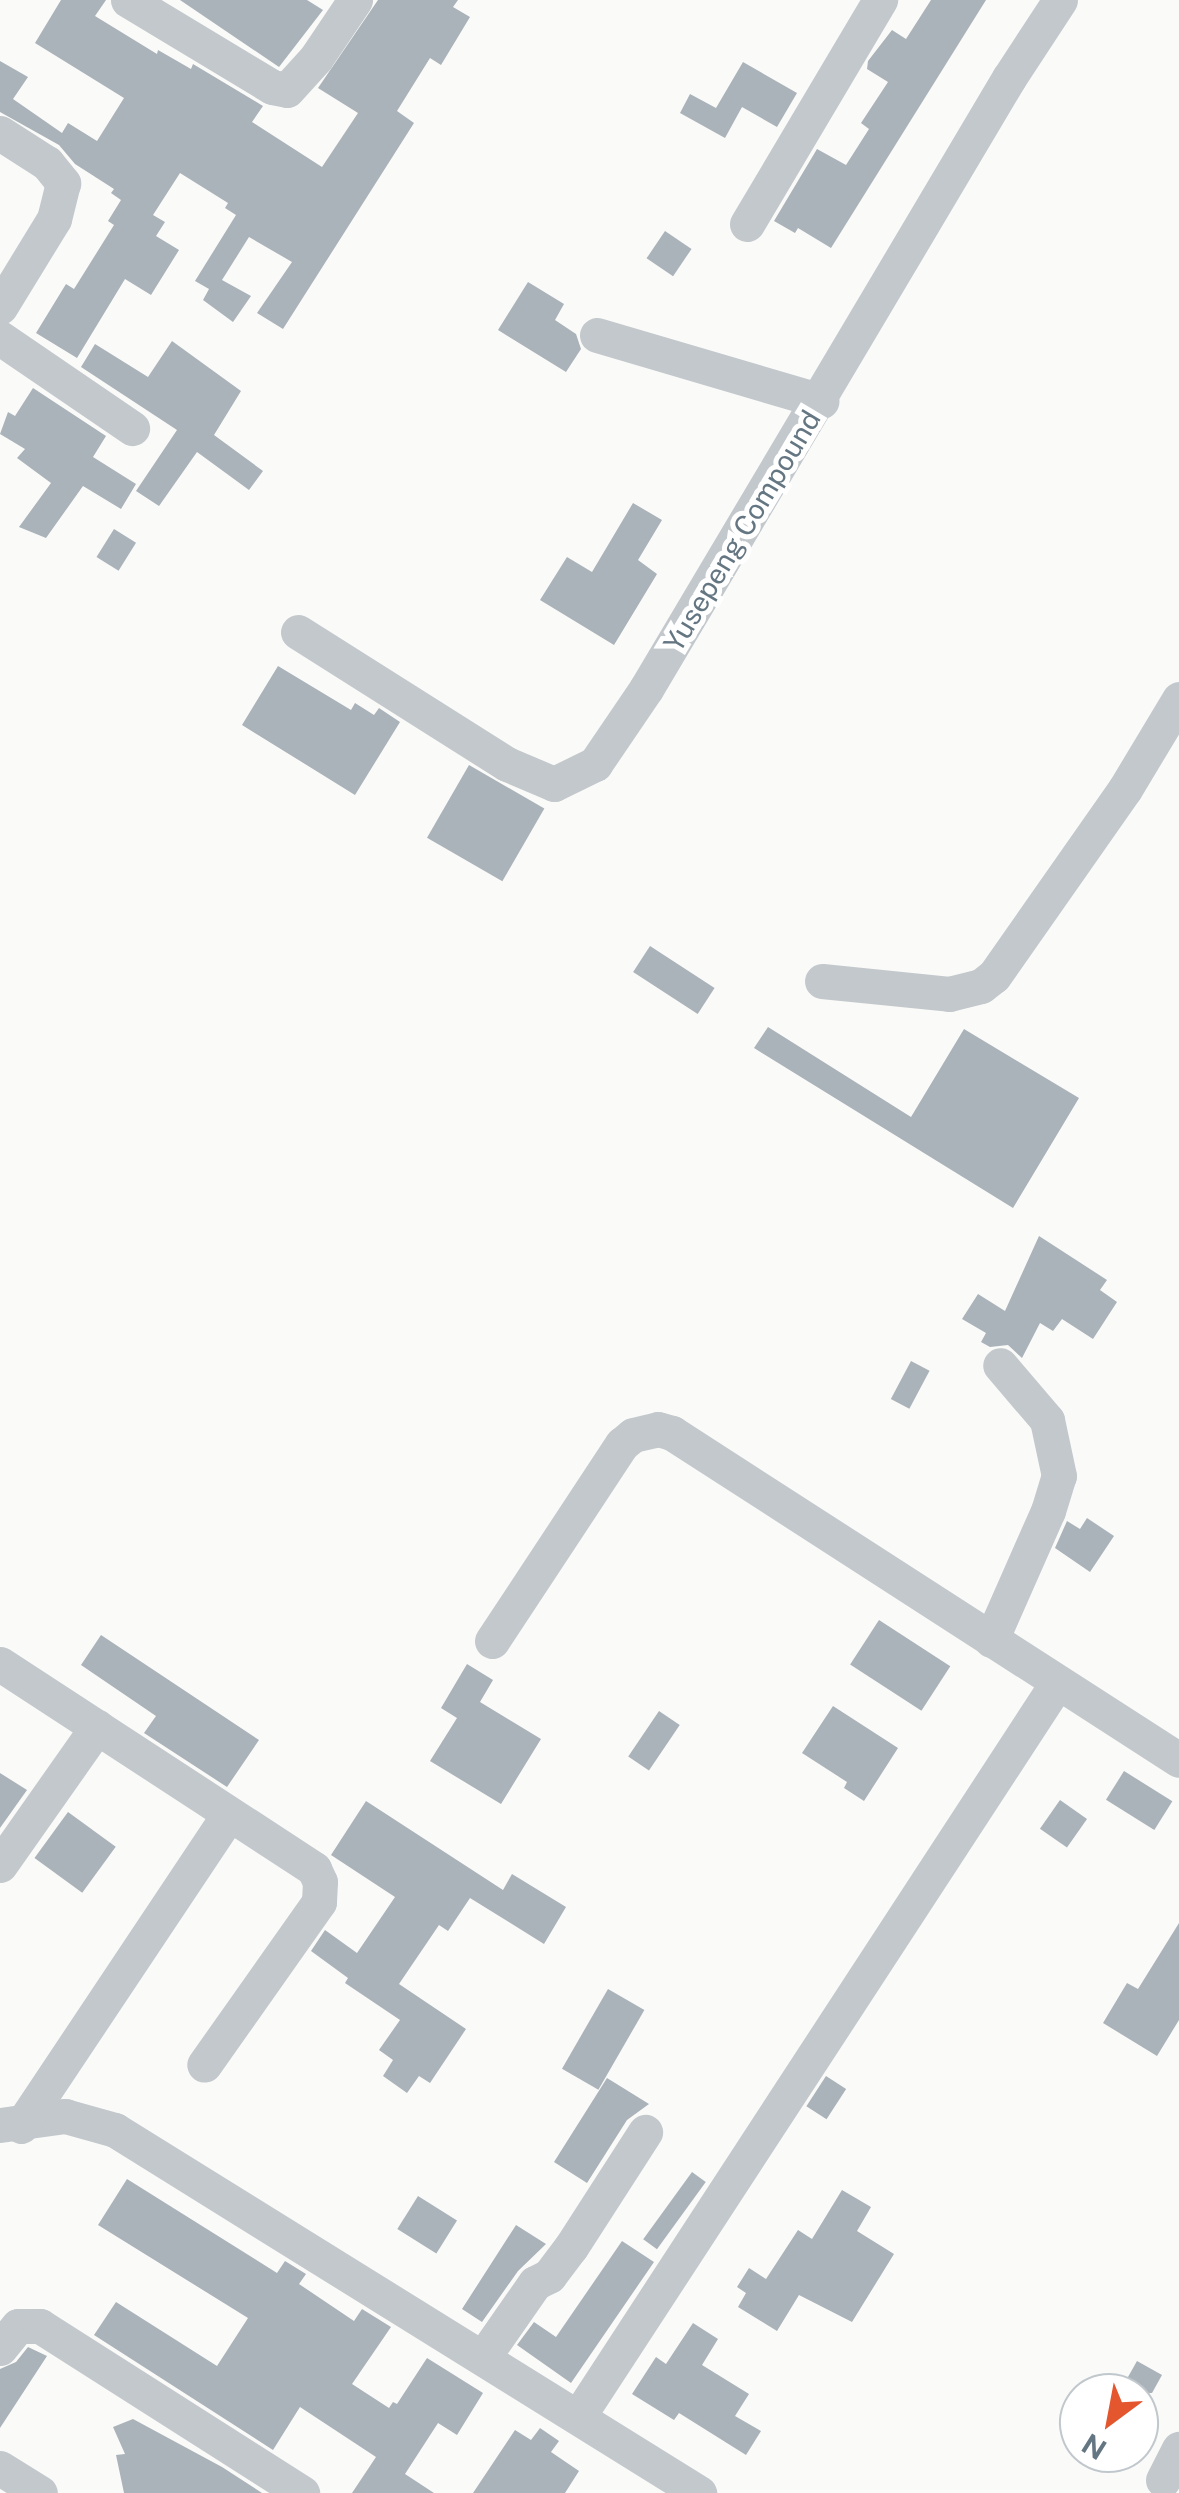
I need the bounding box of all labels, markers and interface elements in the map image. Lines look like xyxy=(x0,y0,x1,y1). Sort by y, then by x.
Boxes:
street label: Yusepeng Compound xyxy=(657,404,827,658)
north arrow xyxy=(1059,2373,1159,2473)
text: N xyxy=(1076,2427,1112,2467)

